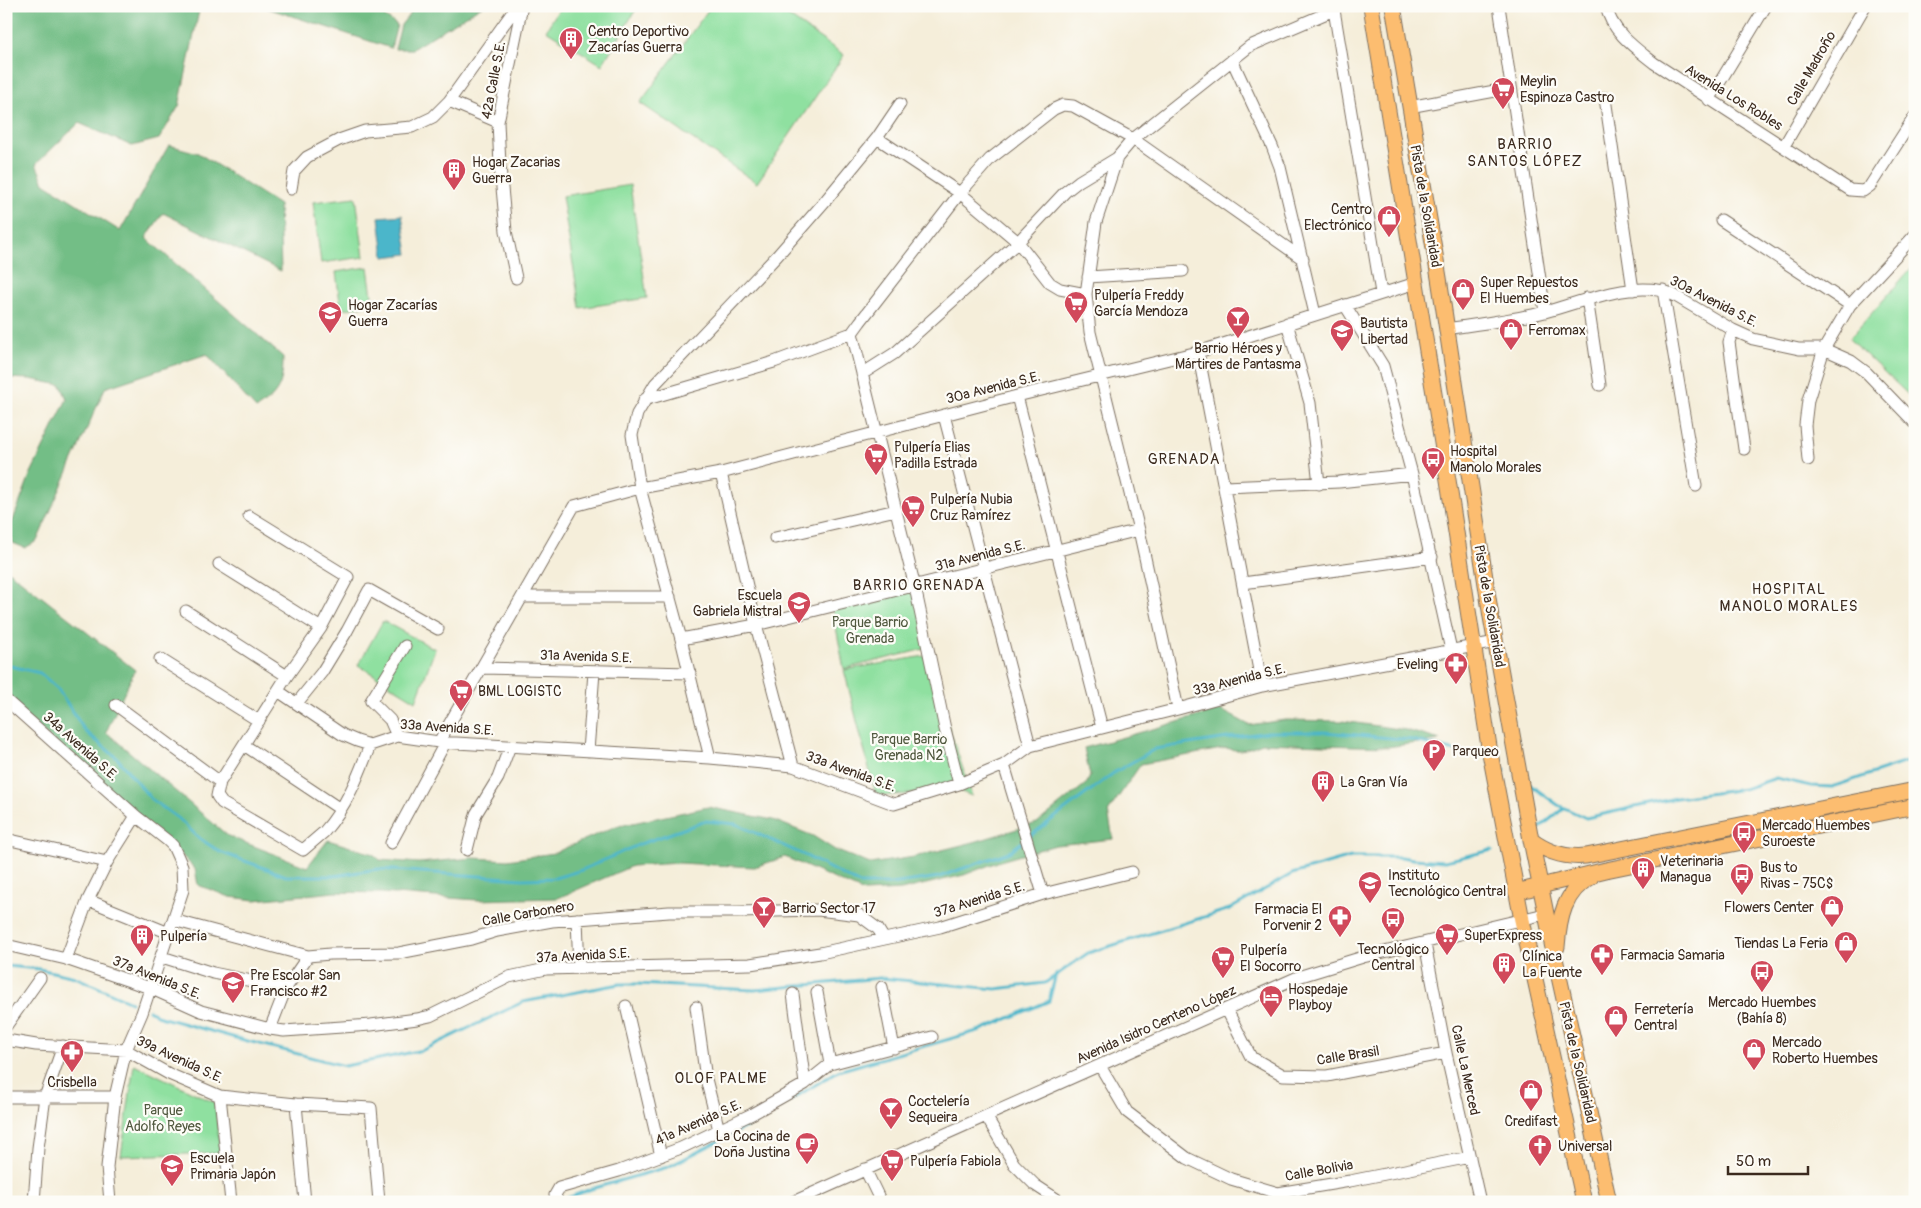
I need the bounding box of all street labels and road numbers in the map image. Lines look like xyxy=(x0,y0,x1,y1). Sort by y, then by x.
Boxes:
street label: Calle Madroño xyxy=(1783,28,1840,108)
street label: 42a Calle S.E. xyxy=(478,40,509,120)
street label: Avenida Los Robles xyxy=(1682,61,1786,135)
street label: Pista de la Solidaridad xyxy=(1406,144,1445,269)
street label: 30a Avenida S.E. xyxy=(1667,272,1761,331)
street label: 30a Avenida S.E. xyxy=(944,368,1042,407)
street label: 31a Avenida S.E. xyxy=(933,536,1027,575)
street label: Pista de la Solidaridad xyxy=(1470,544,1509,669)
street label: 31a Avenida S.E. xyxy=(540,646,632,667)
street label: 33a Avenida S.E. xyxy=(1191,660,1287,699)
street label: 34a Avenida S.E. xyxy=(40,708,122,784)
street label: 33a Avenida S.E. xyxy=(399,716,495,739)
street label: 33a Avenida S.E. xyxy=(803,747,898,796)
street label: 37a Avenida S.E. xyxy=(932,878,1027,921)
street label: Calle Carbonero xyxy=(481,897,576,930)
street label: 37a Avenida S.E. xyxy=(535,945,631,966)
street label: 37a Avenida S.E. xyxy=(110,952,204,1003)
street label: Avenida Isidro Centeno López xyxy=(1074,981,1239,1067)
street label: Pista de la Solidaridad xyxy=(1555,1000,1600,1125)
street label: Calle La Merced xyxy=(1448,1023,1483,1117)
street label: 39a Avenida S.E. xyxy=(134,1032,226,1087)
street label: Calle Brasil xyxy=(1315,1042,1381,1069)
street label: 41a Avenida S.E. xyxy=(652,1096,744,1149)
street label: Calle Bolivia xyxy=(1284,1156,1354,1185)

